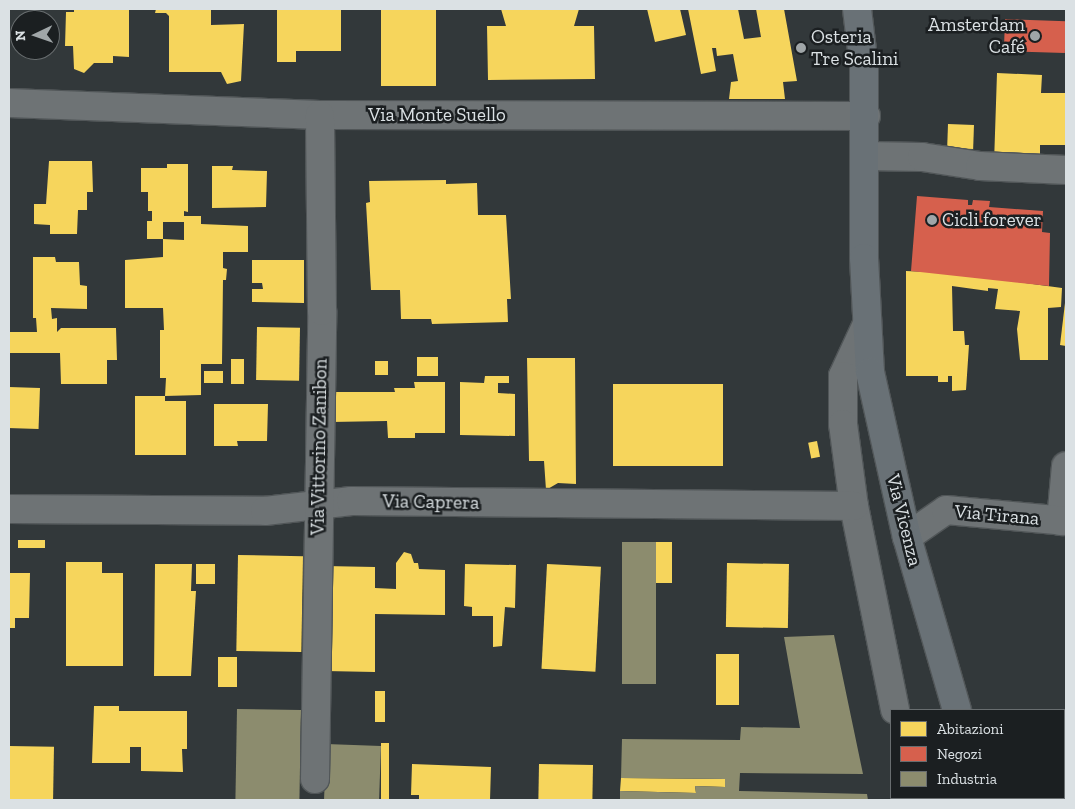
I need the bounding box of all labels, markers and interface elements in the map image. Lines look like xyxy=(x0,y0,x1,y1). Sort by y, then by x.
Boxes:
north arrow xyxy=(10,10,60,60)
place label: Amsterdam Café xyxy=(928,14,1025,58)
place label: Osteria Tre Scalini xyxy=(811,26,898,70)
text: N xyxy=(12,30,29,42)
marker: Amsterdam Café xyxy=(1029,30,1041,42)
marker: Osteria Tre Scalini xyxy=(795,42,807,54)
street label: Via Monte Suello xyxy=(368,104,506,126)
place label: Cicli forever xyxy=(942,209,1042,231)
marker: Cicli forever xyxy=(926,214,938,226)
street label: Via Vittorino Zanibon xyxy=(306,358,332,536)
street label: Via Vicenza xyxy=(881,471,927,569)
street label: Via Caprera xyxy=(382,490,480,514)
street label: Via Tirana xyxy=(954,500,1040,530)
legend xyxy=(890,709,1065,799)
text: Abitazioni xyxy=(937,720,1003,738)
text: Negozi xyxy=(937,745,982,763)
text: Industria xyxy=(937,770,997,788)

